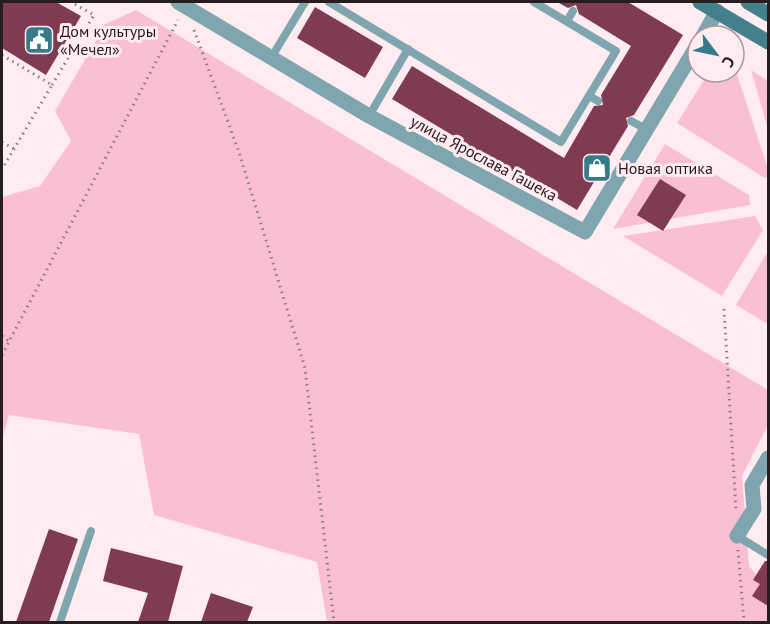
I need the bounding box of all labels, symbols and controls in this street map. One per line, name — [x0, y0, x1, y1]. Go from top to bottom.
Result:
place label: Дом культуры «Мечел» — [60, 21, 156, 59]
public building icon: Дом культуры «Мечел» — [23, 24, 55, 56]
north arrow — [686, 24, 746, 84]
text: С — [718, 53, 740, 71]
street label: улица Ярослава Гашека — [407, 111, 561, 205]
shop icon: Новая оптика — [581, 152, 613, 184]
place label: Новая оптика — [618, 158, 713, 178]

